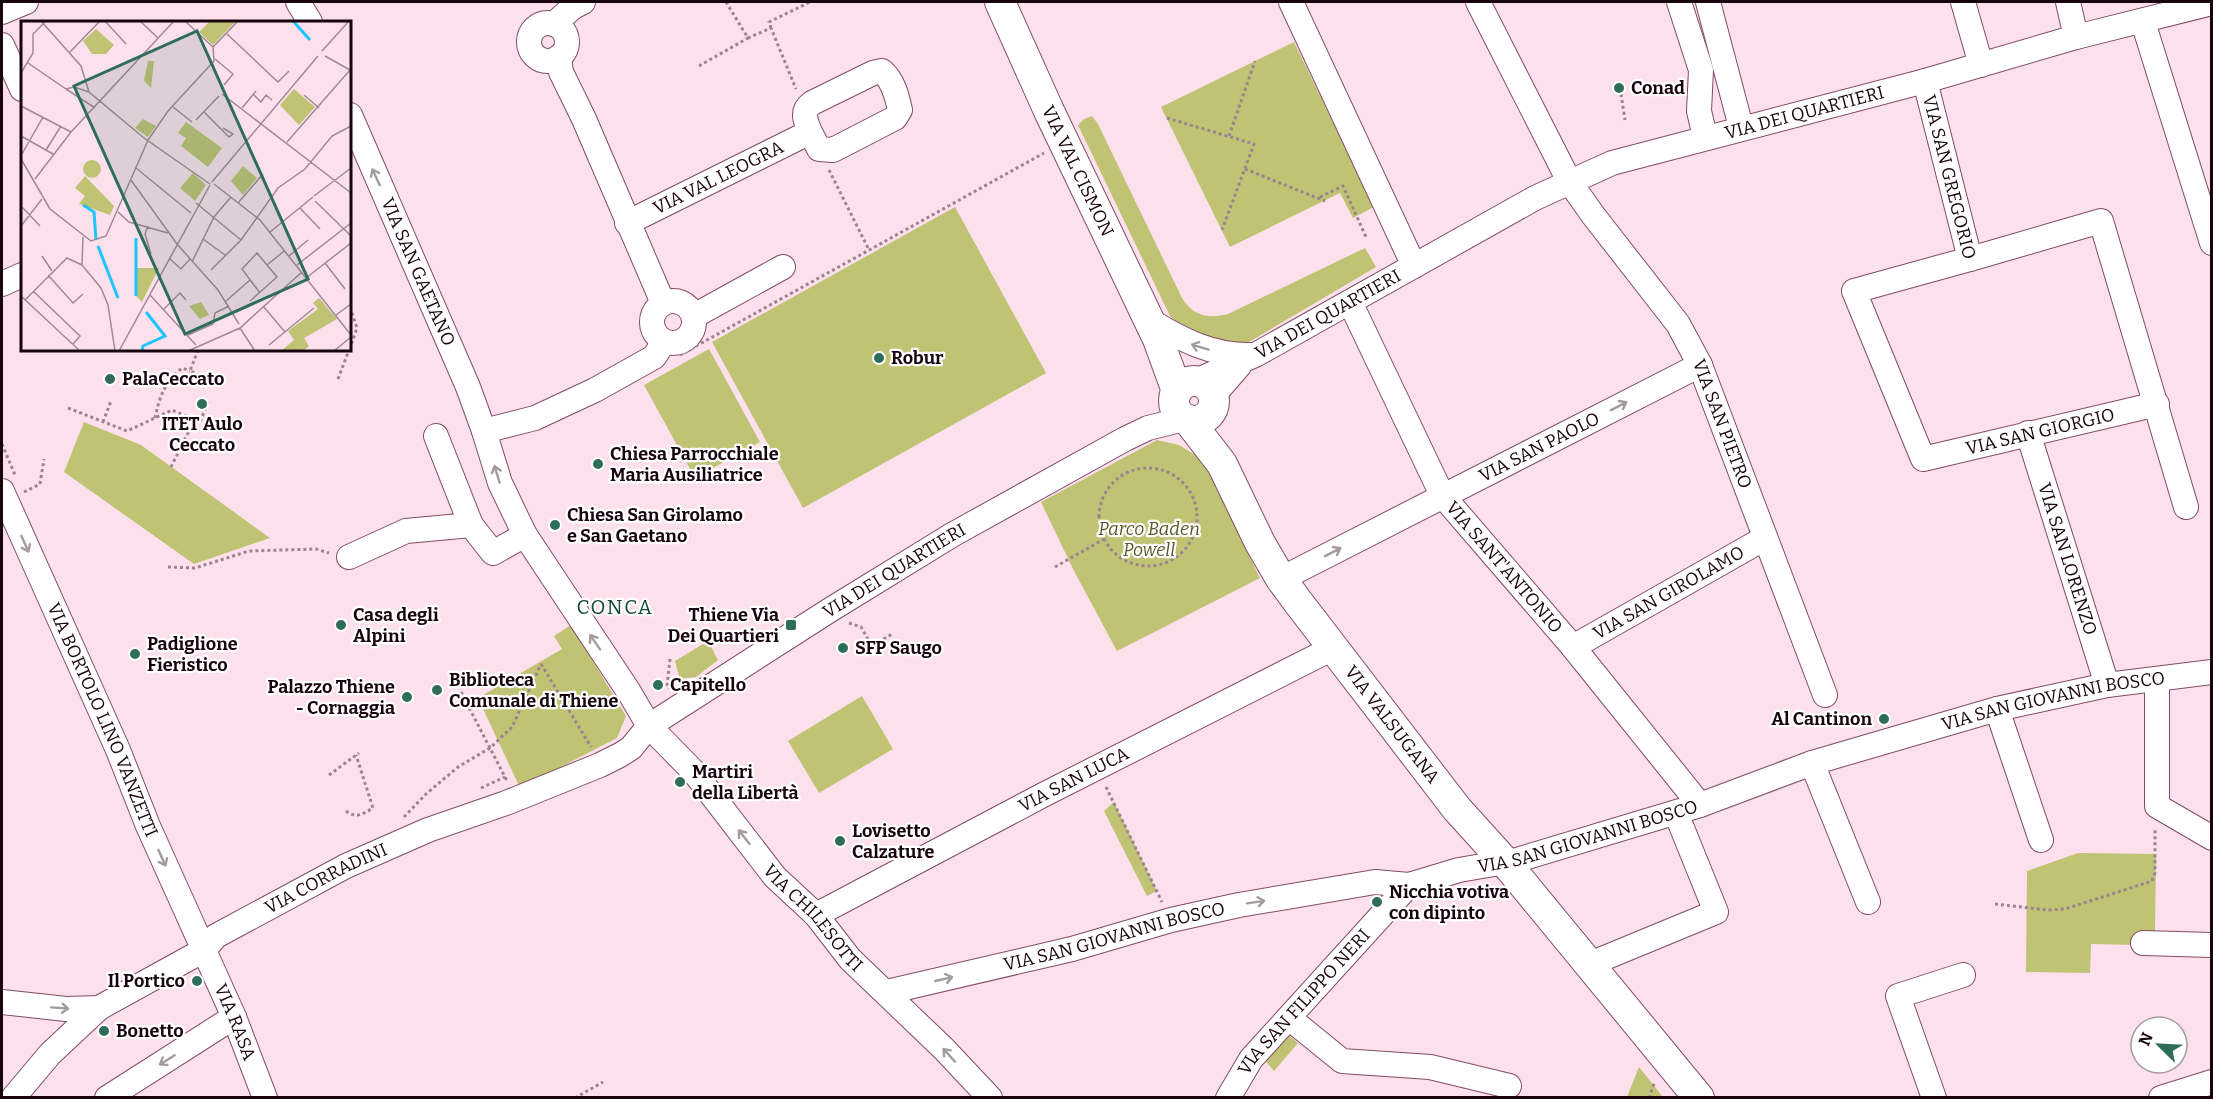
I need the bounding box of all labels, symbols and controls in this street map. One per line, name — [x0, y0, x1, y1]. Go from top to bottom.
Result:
inset map — [21, 21, 351, 351]
place label: Conad — [1631, 77, 1685, 99]
marker: Conad — [1612, 81, 1626, 95]
street label: VIA DEI QUARTIERI — [1722, 81, 1886, 144]
street label: VIA SAN GREGORIO — [1918, 92, 1981, 261]
street label: VIA VAL CISMON — [1037, 102, 1118, 240]
street label: VIA VAL LEOGRA — [650, 136, 787, 219]
one-way arrow — [369, 168, 381, 186]
street label: VIA SAN GAETANO — [376, 194, 460, 349]
street label: VIA DEI QUARTIERI — [1251, 265, 1405, 364]
one-way arrow — [1191, 341, 1210, 352]
place label: Robur — [891, 347, 944, 369]
marker: Robur — [872, 351, 886, 365]
street label: VIA SAN PIETRO — [1688, 356, 1757, 492]
place label: PalaCeccato — [122, 368, 224, 390]
marker: PalaCeccato — [103, 372, 117, 386]
marker: ITET Aulo Ceccato — [195, 397, 209, 411]
one-way arrow — [1610, 400, 1627, 412]
street label: VIA SAN GIORGIO — [1964, 403, 2117, 460]
street label: VIA SAN PAOLO — [1475, 407, 1603, 487]
place label: ITET Aulo Ceccato — [161, 413, 243, 456]
place label: Chiesa Parrocchiale Maria Ausiliatrice — [610, 443, 779, 486]
marker: Chiesa Parrocchiale Maria Ausiliatrice — [591, 457, 605, 471]
one-way arrow — [491, 465, 502, 484]
street label: VIA SAN LORENZO — [2033, 480, 2102, 638]
street label: VIA SANT'ANTONIO — [1441, 497, 1567, 638]
place label: Chiesa San Girolamo e San Gaetano — [567, 504, 743, 547]
marker: Chiesa San Girolamo e San Gaetano — [548, 518, 562, 532]
park label: Parco Baden Powell — [1098, 518, 1200, 561]
street label: VIA DEI QUARTIERI — [818, 519, 970, 623]
one-way arrow — [20, 535, 32, 553]
street label: VIA SAN GIROLAMO — [1589, 541, 1748, 644]
one-way arrow — [1324, 545, 1342, 557]
district label: CONCA — [577, 595, 654, 619]
street label: VIA BORTOLO LINO VANZETTI — [43, 599, 162, 840]
place label: Casa degli Alpini — [353, 604, 439, 647]
place label: Thiene Via Dei Quartieri — [667, 604, 779, 647]
marker: Casa degli Alpini — [334, 618, 348, 632]
marker: Thiene Via Dei Quartieri — [784, 618, 798, 632]
place label: Padiglione Fieristico — [147, 633, 238, 676]
one-way arrow — [589, 634, 601, 650]
place label: SFP Saugo — [855, 637, 942, 659]
marker: SFP Saugo — [836, 641, 850, 655]
marker: Padiglione Fieristico — [128, 647, 142, 661]
street label: VIA VALSUGANA — [1340, 661, 1444, 788]
street label: VIA SAN GIOVANNI BOSCO — [1939, 667, 2166, 736]
place label: Biblioteca Comunale di Thiene — [449, 669, 619, 712]
place label: Capitello — [670, 674, 746, 696]
place label: Palazzo Thiene - Cornaggia — [268, 676, 395, 719]
marker: Capitello — [651, 678, 665, 692]
marker: Biblioteca Comunale di Thiene — [430, 683, 444, 697]
marker: Palazzo Thiene - Cornaggia — [400, 690, 414, 704]
place label: Al Cantinon — [1771, 708, 1872, 730]
marker: Al Cantinon — [1877, 712, 1891, 726]
street label: VIA SAN LUCA — [1015, 742, 1133, 817]
place label: Martiri della Libertà — [692, 761, 799, 804]
marker: Martiri della Libertà — [673, 775, 687, 789]
street label: VIA SAN GIOVANNI BOSCO — [1476, 795, 1700, 878]
place label: Lovisetto Calzature — [852, 820, 935, 863]
one-way arrow — [738, 830, 751, 846]
marker: Lovisetto Calzature — [833, 834, 847, 848]
street label: VIA CORRADINI — [261, 838, 390, 919]
one-way arrow — [157, 848, 169, 866]
street label: VIA CHILESOTTI — [758, 860, 867, 976]
place label: Nicchia votiva con dipinto — [1389, 881, 1509, 924]
marker: Nicchia votiva con dipinto — [1370, 895, 1384, 909]
one-way arrow — [1245, 896, 1265, 907]
street label: VIA SAN GIOVANNI BOSCO — [1001, 897, 1227, 976]
street label: VIA SAN FILIPPO NERI — [1233, 924, 1375, 1079]
place label: Il Portico — [108, 970, 185, 992]
one-way arrow — [934, 973, 953, 985]
marker: Il Portico — [190, 974, 204, 988]
street label: VIA RASA — [209, 980, 261, 1064]
one-way arrow — [49, 1002, 69, 1013]
north arrow — [2129, 1015, 2189, 1075]
place label: Bonetto — [116, 1020, 184, 1042]
marker: Bonetto — [97, 1024, 111, 1038]
text: N — [2135, 1030, 2157, 1049]
one-way arrow — [943, 1048, 957, 1063]
one-way arrow — [158, 1053, 175, 1066]

